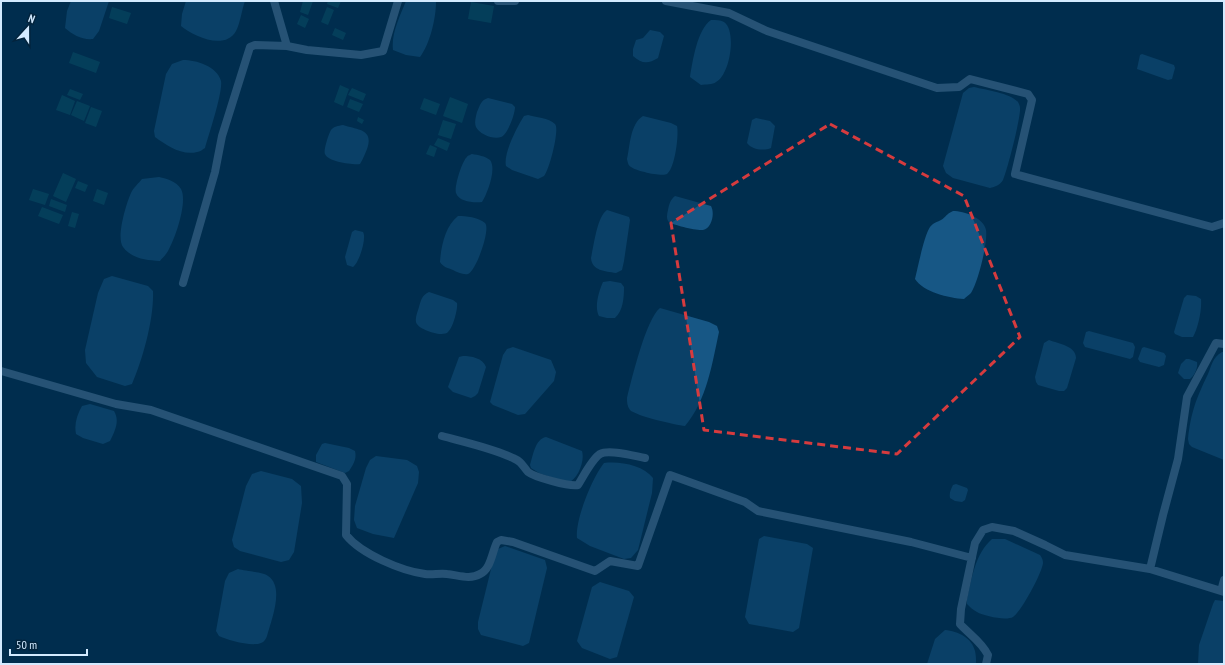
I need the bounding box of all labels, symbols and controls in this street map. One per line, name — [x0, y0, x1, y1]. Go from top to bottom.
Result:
north arrow — [8, 8, 48, 48]
text: N — [26, 11, 37, 26]
scale bar — [10, 631, 87, 657]
text: 50 m — [16, 637, 37, 652]

